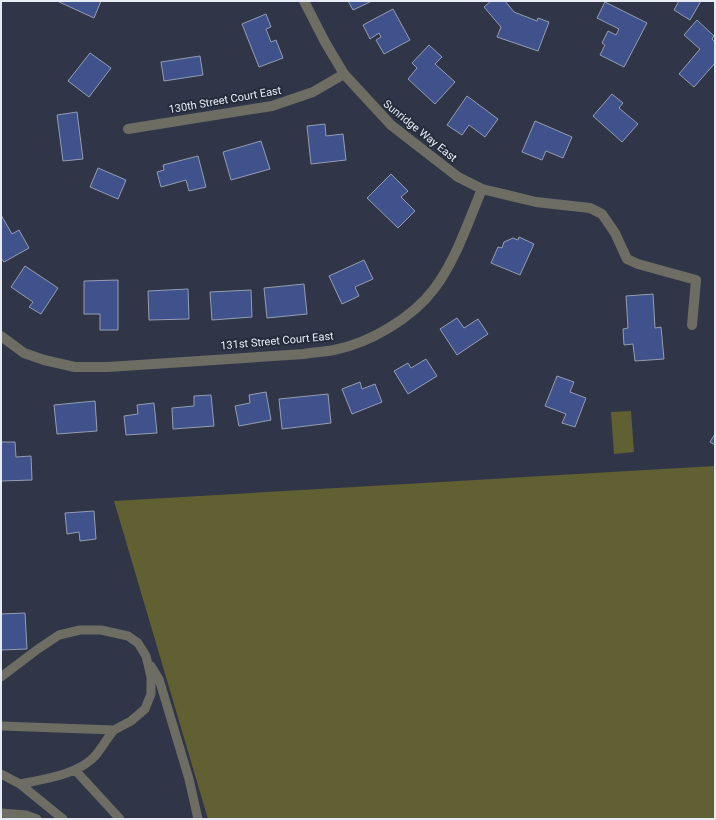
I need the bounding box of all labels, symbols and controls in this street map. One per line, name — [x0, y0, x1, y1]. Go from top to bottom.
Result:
street label: 130th Street Court East — [168, 84, 283, 116]
street label: Sunridge Way East — [381, 97, 460, 165]
street label: 131st Street Court East — [220, 330, 335, 352]

